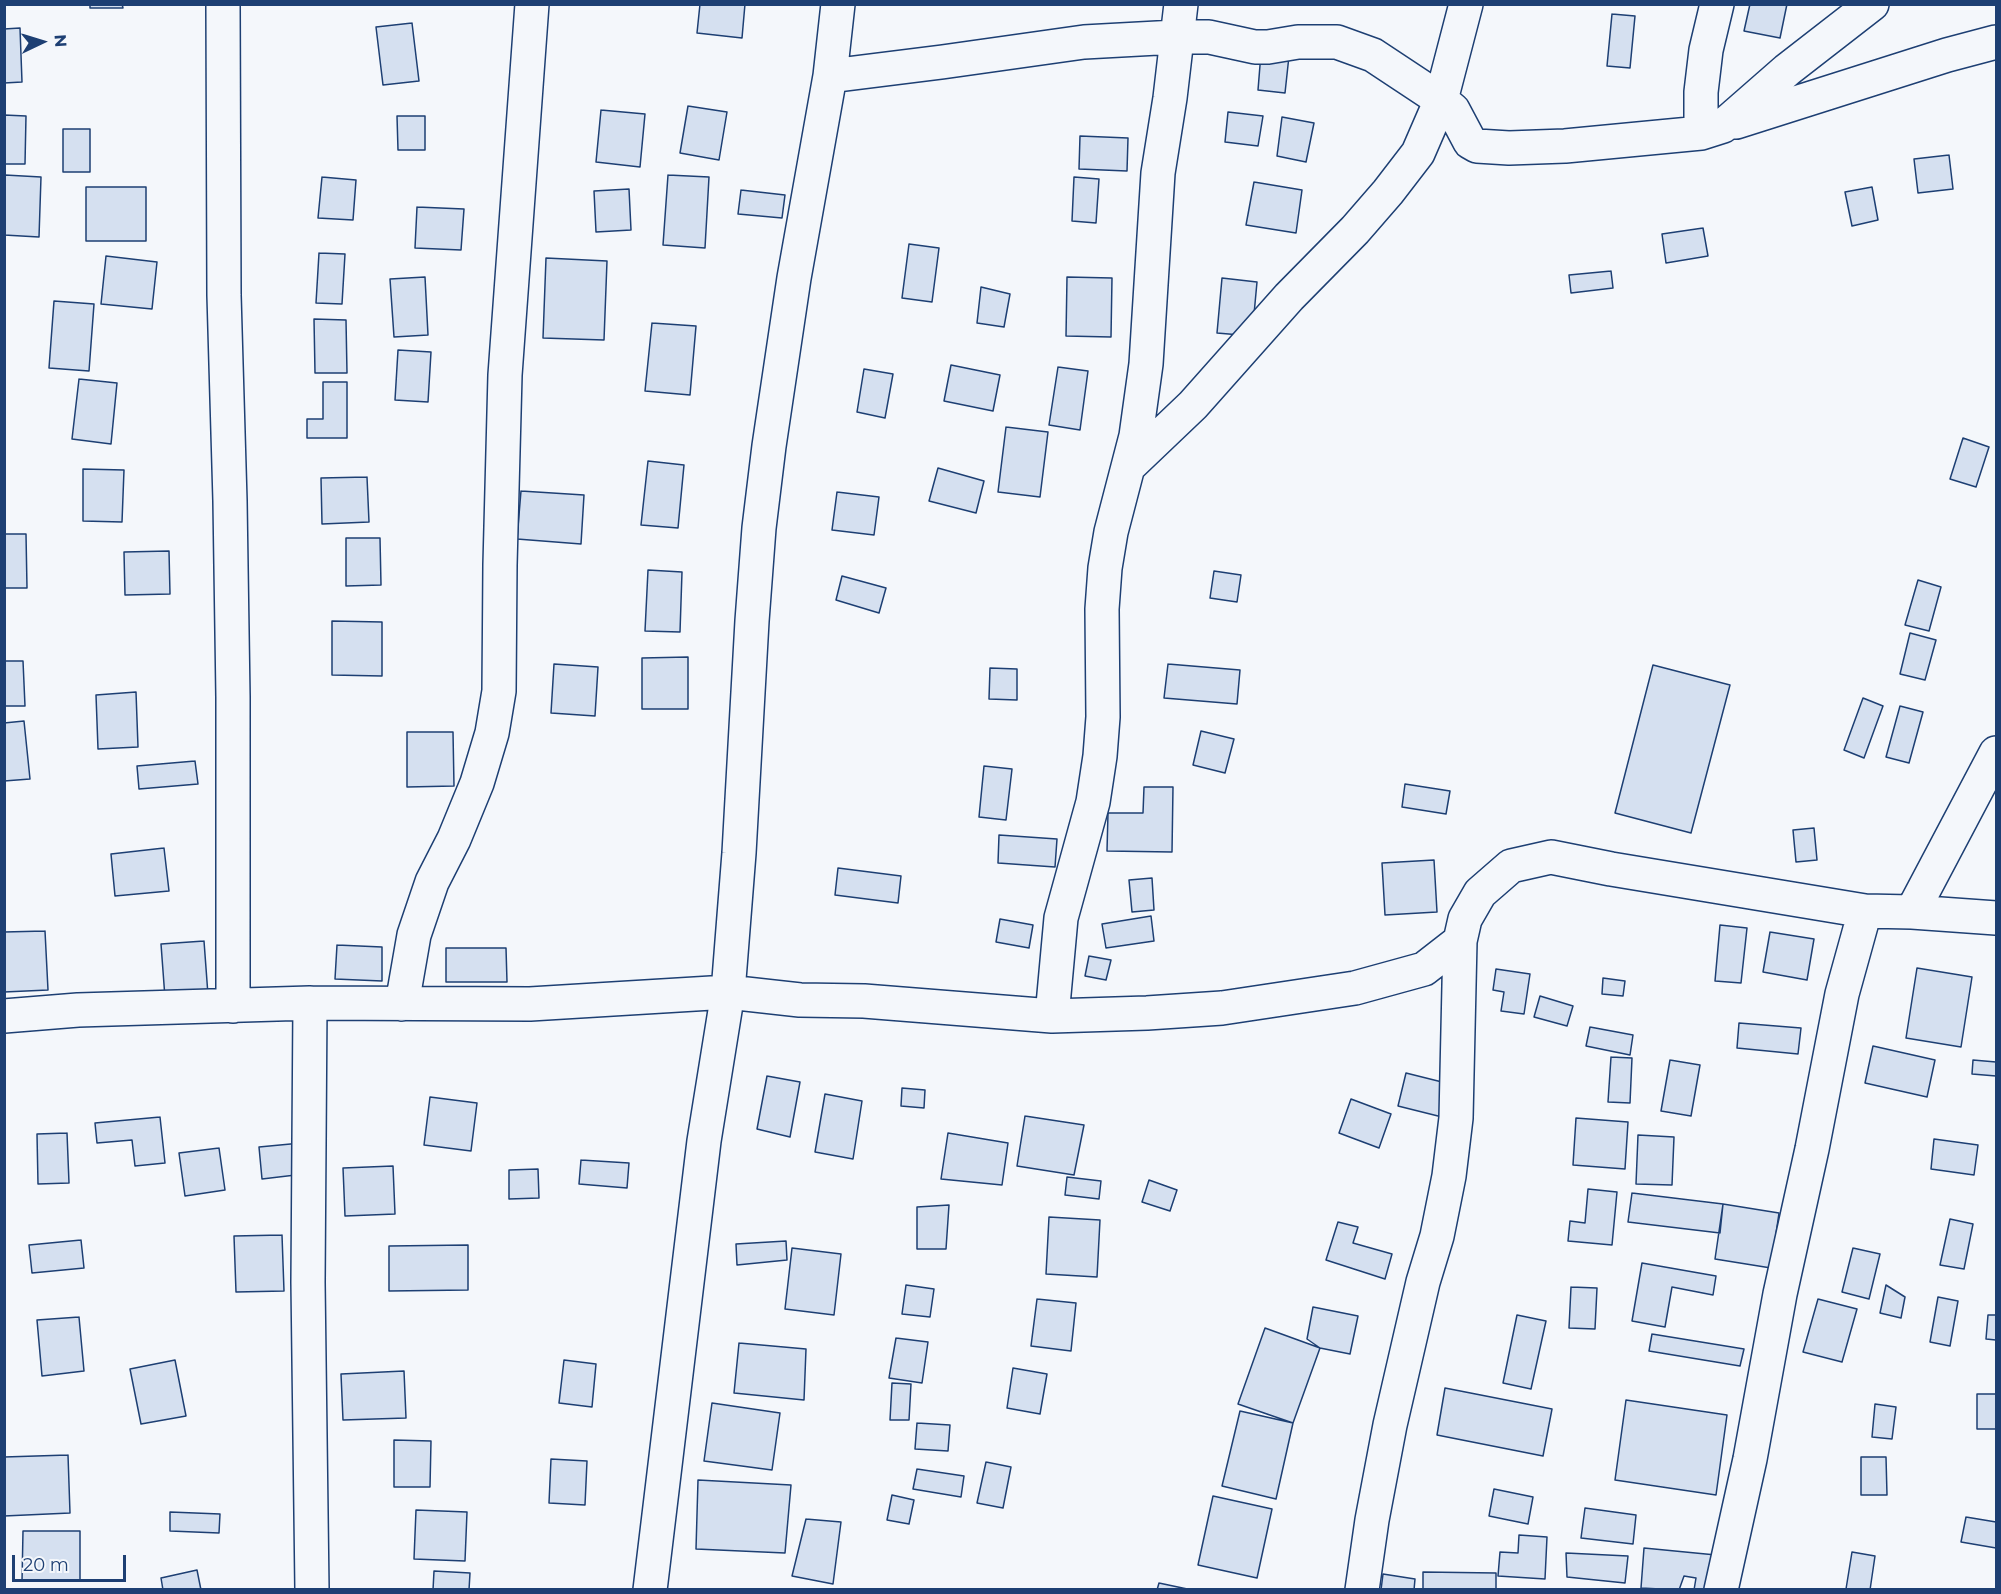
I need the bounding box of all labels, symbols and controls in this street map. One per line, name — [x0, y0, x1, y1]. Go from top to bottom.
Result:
north arrow — [12, 12, 72, 72]
text: N — [51, 34, 70, 48]
scale bar — [15, 1543, 129, 1581]
text: 20 m — [23, 1554, 69, 1576]

